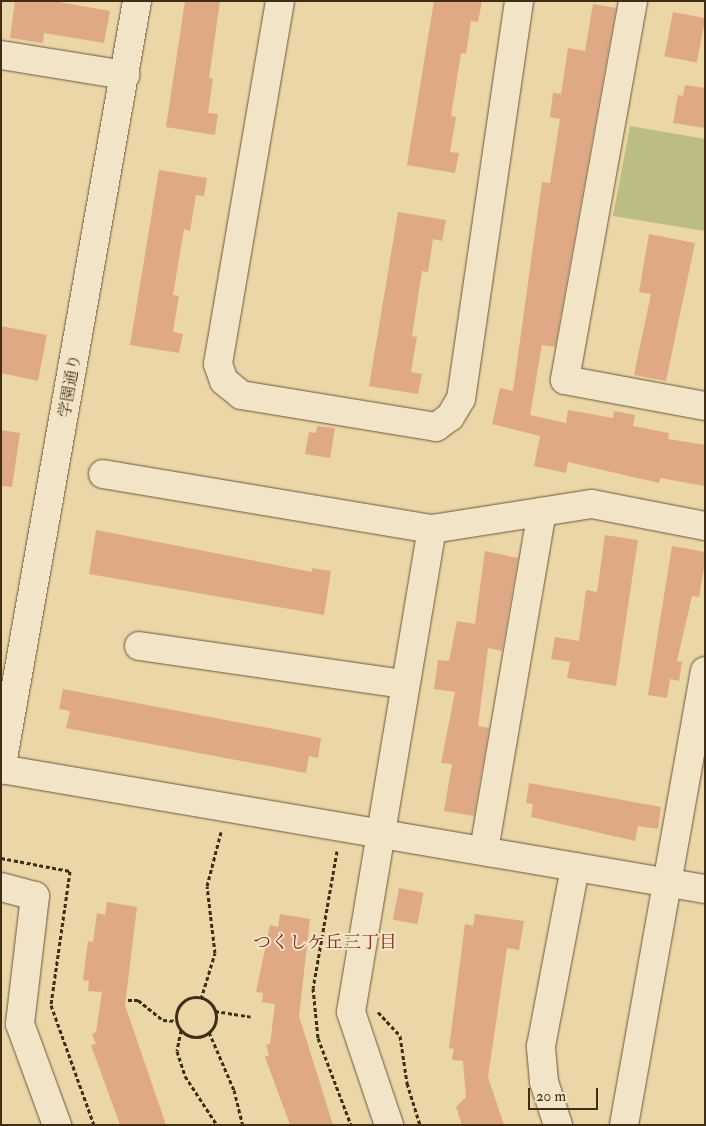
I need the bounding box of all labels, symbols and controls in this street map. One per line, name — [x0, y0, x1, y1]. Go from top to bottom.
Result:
street label: 学園通り — [55, 353, 85, 419]
district label: つくしケ丘三丁目 — [253, 932, 397, 954]
scale bar — [531, 1078, 601, 1110]
text: 20 m — [536, 1087, 566, 1106]

